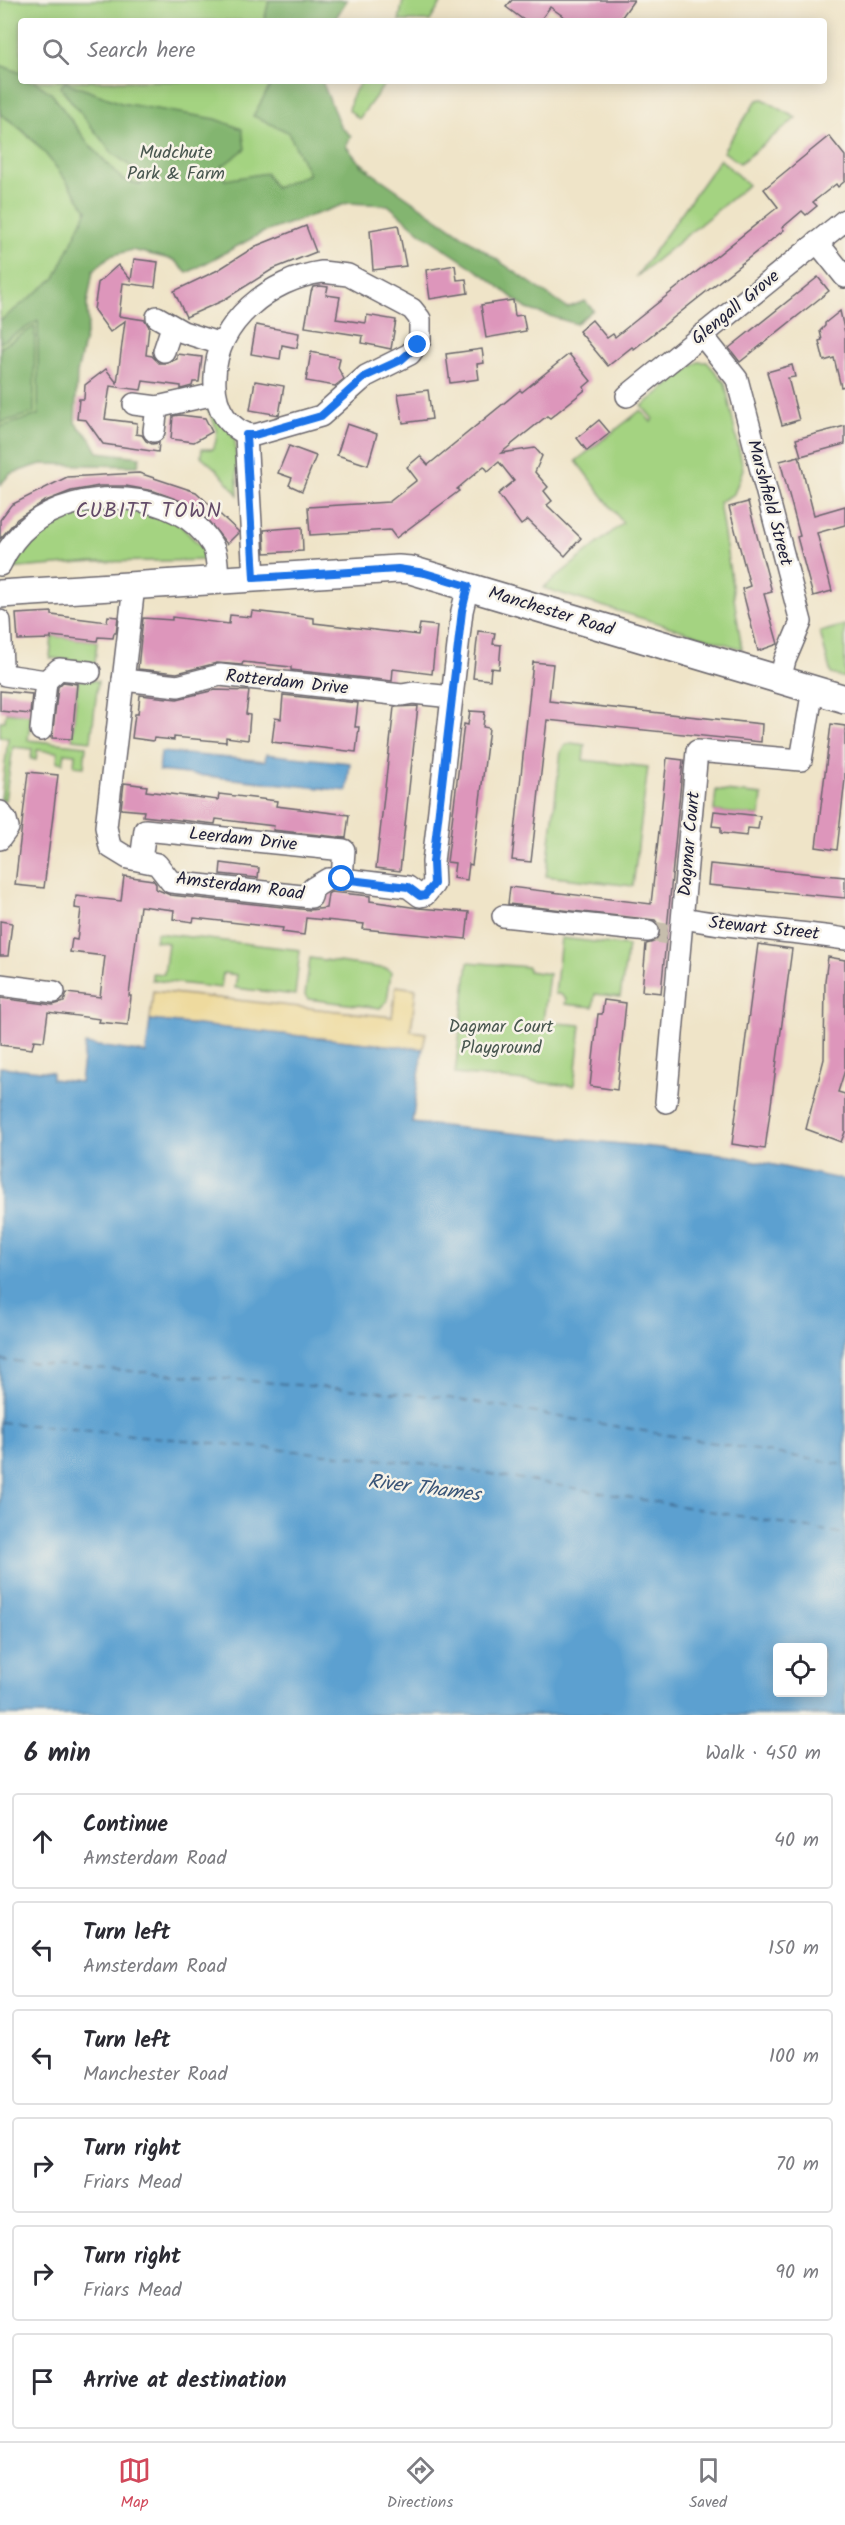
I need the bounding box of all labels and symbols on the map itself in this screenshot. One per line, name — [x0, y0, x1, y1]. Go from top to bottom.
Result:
park label: Mudchute Park & Farm — [127, 139, 225, 189]
street label: Glengall Grove — [685, 263, 787, 353]
route end — [404, 331, 430, 357]
street label: Marshfield Street — [738, 437, 800, 570]
district label: CUBITT TOWN — [75, 495, 223, 528]
street label: Manchester Road — [485, 579, 618, 645]
street label: Rotterdam Drive — [224, 662, 350, 704]
street label: Dagmar Court — [671, 789, 709, 898]
street label: Leerdam Drive — [188, 820, 298, 860]
street label: Amsterdam Road — [174, 865, 307, 909]
route start — [328, 865, 354, 891]
street label: Stewart Street — [707, 909, 822, 949]
park label: Dagmar Court Playground — [448, 1013, 555, 1063]
water label: River Thames — [366, 1466, 484, 1512]

